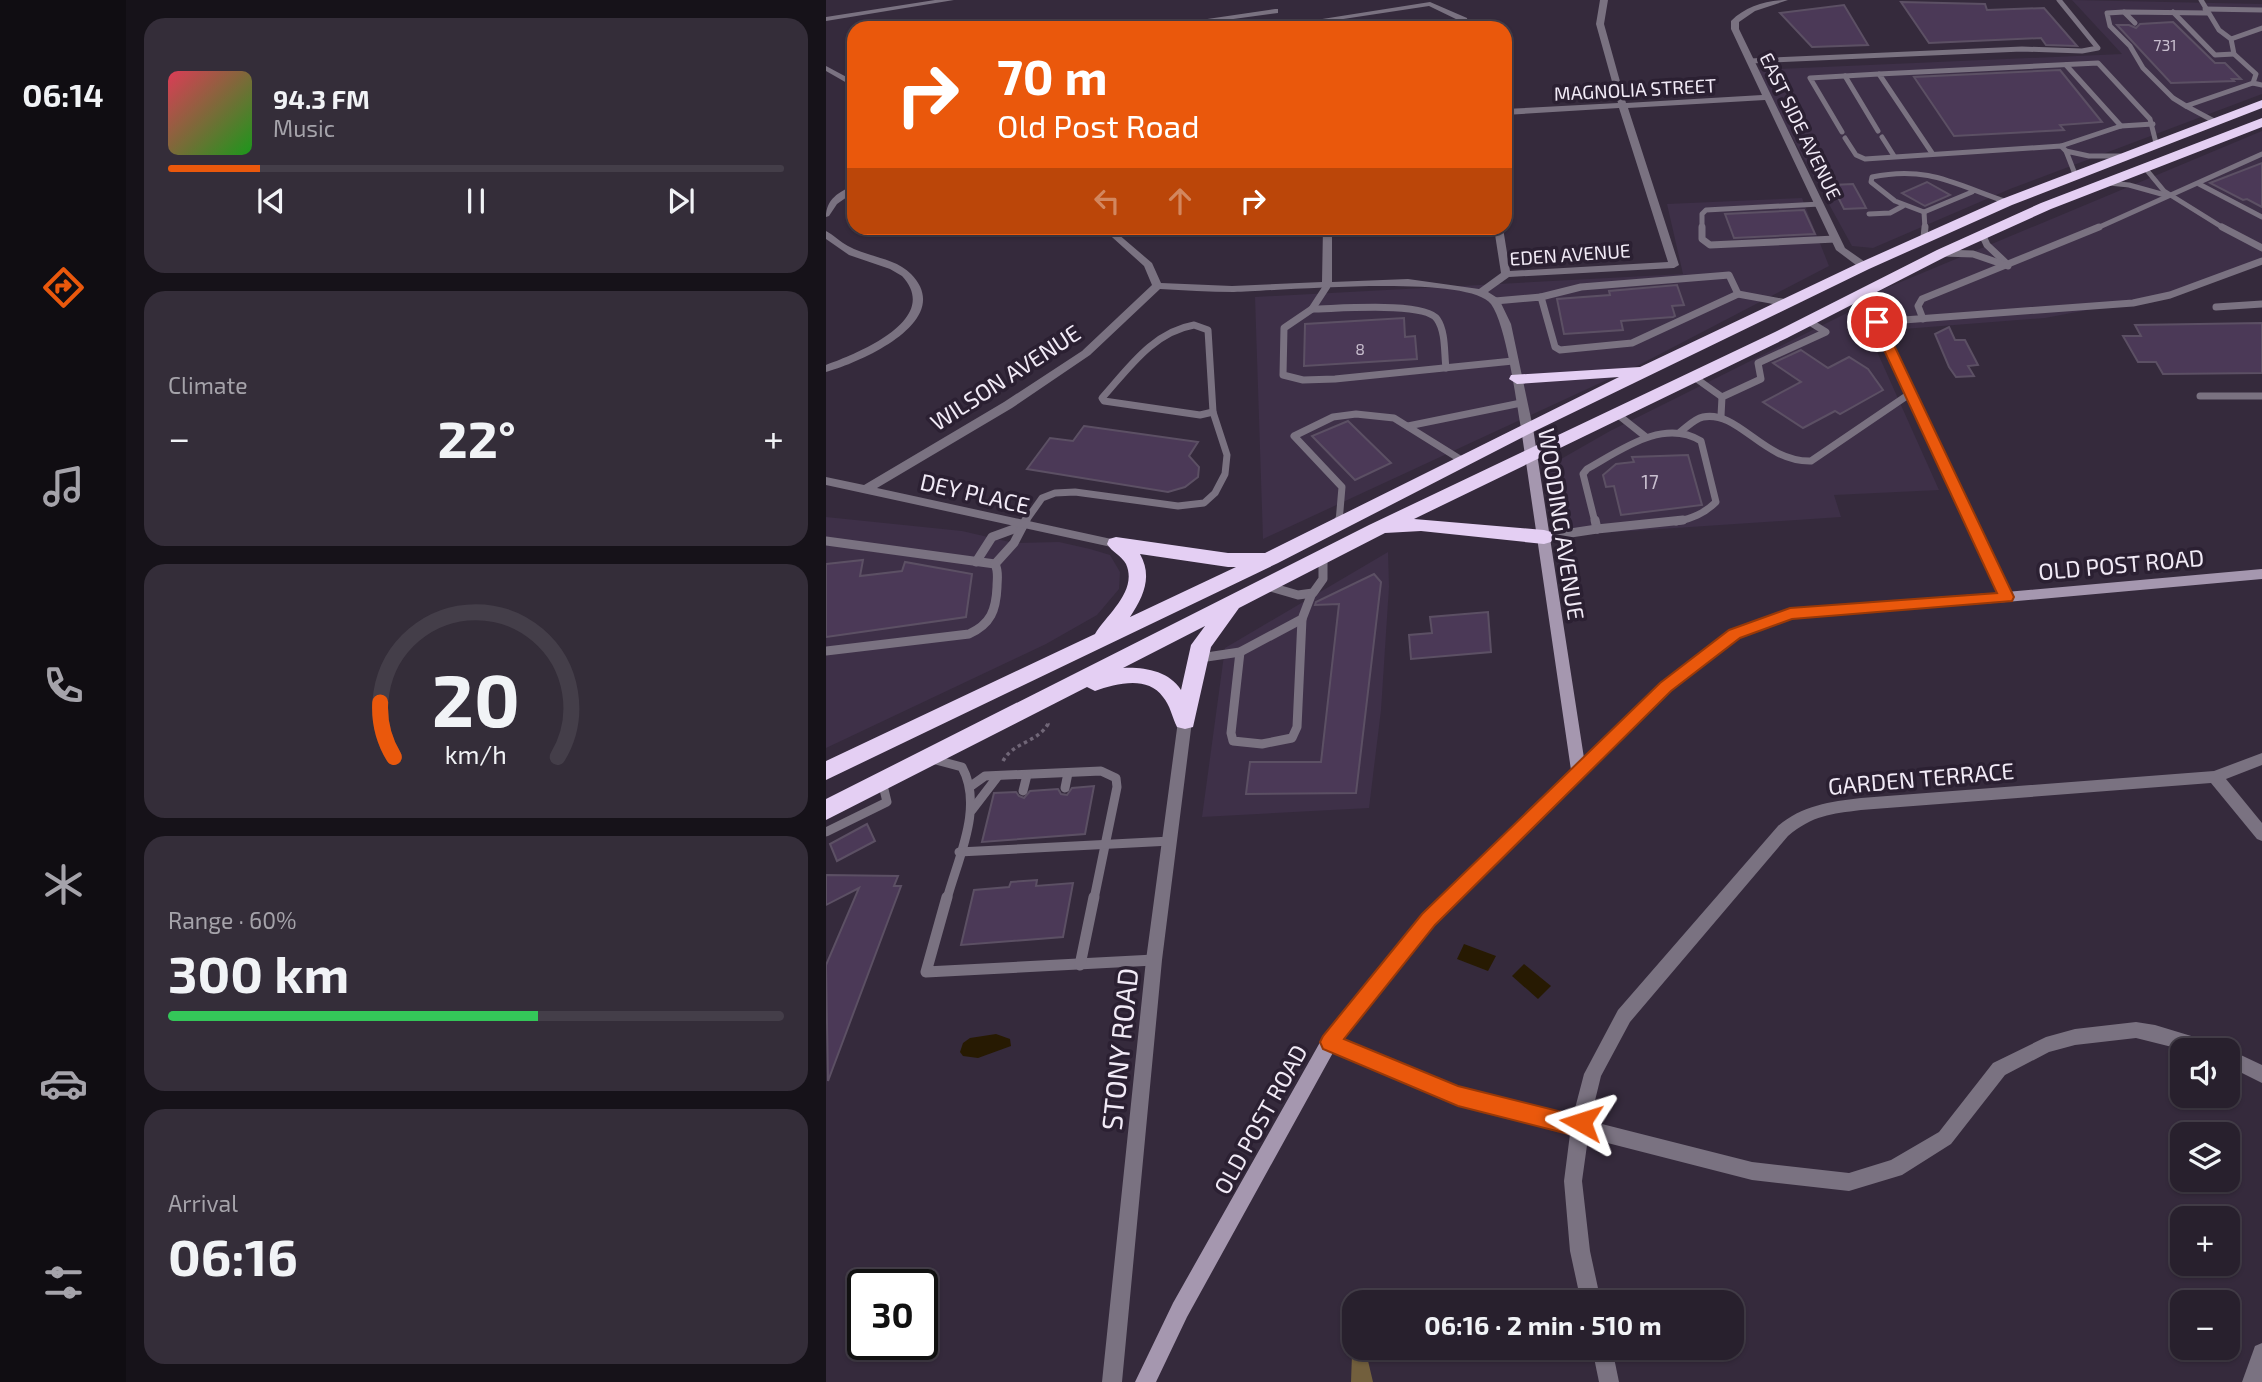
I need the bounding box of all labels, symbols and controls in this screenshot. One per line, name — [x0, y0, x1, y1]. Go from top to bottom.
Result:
house number: 731 — [2153, 35, 2177, 54]
text: 70 m — [997, 46, 1108, 105]
icon: right — [882, 49, 973, 140]
street label: EAST SIDE AVENUE — [1755, 49, 1847, 203]
street label: MAGNOLIA STREET — [1553, 73, 1717, 105]
text: 06:14 — [22, 75, 104, 113]
text: 94.3 FM — [273, 83, 370, 114]
text: Old Post Road — [997, 106, 1200, 144]
text: Music — [273, 114, 335, 142]
icon: previous — [252, 182, 290, 220]
icon: pause — [457, 182, 495, 220]
icon: next — [662, 182, 700, 220]
icon: left — [1088, 182, 1126, 220]
icon: ahead — [1161, 182, 1199, 220]
icon: right — [1234, 182, 1272, 220]
street label: EDEN AVENUE — [1509, 238, 1631, 270]
icon: directions — [39, 263, 88, 312]
pin — [1847, 292, 1907, 352]
icon: arrive — [1858, 303, 1896, 341]
street label: WILSON AVENUE — [925, 318, 1085, 436]
house number: 8 — [1355, 339, 1365, 358]
text: Climate — [168, 371, 248, 399]
text: 22° — [437, 406, 516, 468]
text: − — [168, 414, 190, 460]
text: + — [763, 414, 784, 460]
street label: WOODING AVENUE — [1533, 426, 1591, 622]
icon: music — [39, 462, 88, 511]
street label: DEY PLACE — [918, 467, 1032, 519]
house number: 17 — [1641, 470, 1659, 493]
street label: OLD POST ROAD — [2037, 543, 2205, 585]
text: 20 — [432, 654, 520, 742]
icon: phone — [39, 661, 88, 710]
text: km/h — [445, 739, 507, 769]
street label: GARDEN TERRACE — [1827, 756, 2015, 800]
icon: climate — [39, 860, 88, 909]
text: Range · 60% — [168, 906, 297, 934]
text: 300 km — [168, 941, 349, 1003]
street label: STONY ROAD — [1094, 966, 1144, 1132]
map controls — [2170, 1038, 2240, 1360]
button: sound — [2170, 1038, 2240, 1108]
street label: OLD POST ROAD — [1207, 1039, 1313, 1199]
icon: car — [39, 1059, 88, 1108]
position arrow — [1544, 1085, 1618, 1159]
button: layers — [2170, 1122, 2240, 1192]
text: Arrival — [168, 1189, 238, 1217]
button: + — [2170, 1206, 2240, 1276]
text: 06:16 — [168, 1224, 298, 1286]
icon: filters — [39, 1258, 88, 1307]
speed limit sign: 30 — [847, 1269, 938, 1360]
button: − — [2170, 1290, 2240, 1360]
text: 06:16 · 2 min · 510 m — [1424, 1309, 1662, 1340]

